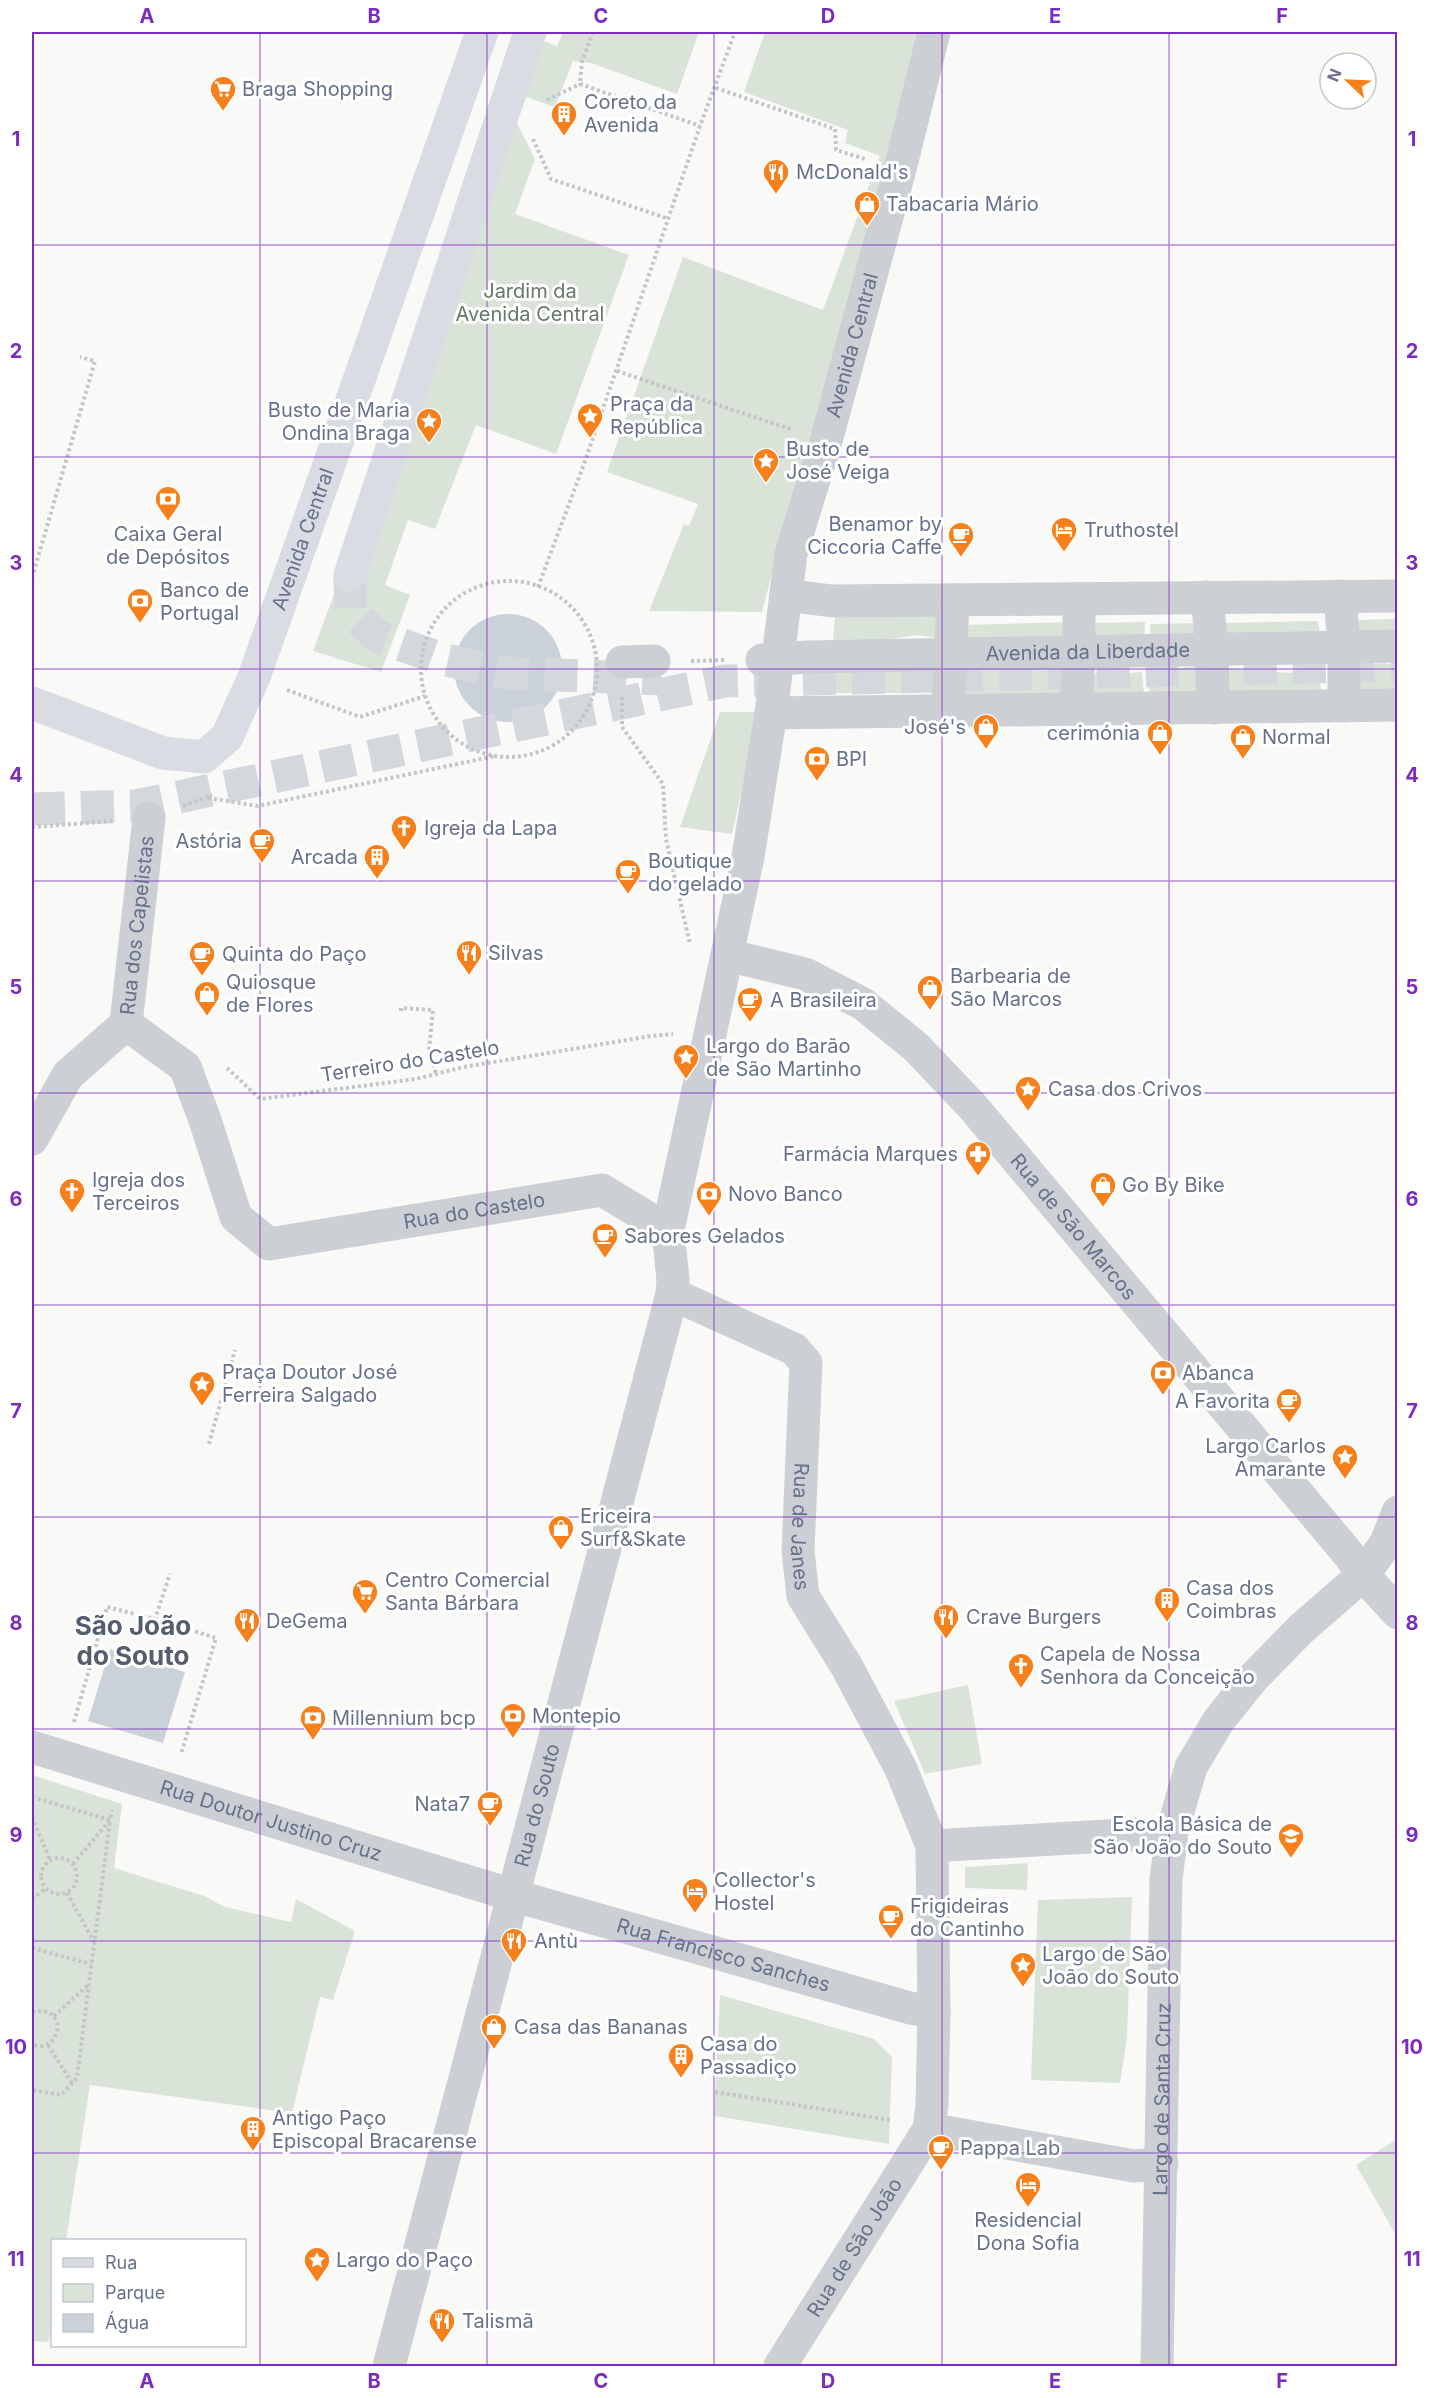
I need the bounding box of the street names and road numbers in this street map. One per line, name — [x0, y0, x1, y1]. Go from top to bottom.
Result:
street label: Avenida Central — [821, 270, 883, 420]
street label: Avenida Central — [267, 465, 339, 613]
street label: Avenida da Liberdade — [985, 638, 1190, 666]
street label: Rua dos Capelistas — [115, 834, 159, 1016]
street label: Terreiro do Castelo — [319, 1035, 501, 1087]
street label: Rua de São Marcos — [1005, 1149, 1142, 1305]
street label: Rua do Castelo — [402, 1187, 547, 1234]
street label: Rua de Janes — [786, 1462, 814, 1592]
street label: Rua do Souto — [509, 1741, 565, 1869]
street label: Rua Doutor Justino Cruz — [157, 1775, 385, 1866]
street label: Rua Francisco Sanches — [614, 1913, 833, 1997]
street label: Largo de Santa Cruz — [1148, 2002, 1176, 2196]
street label: Rua de São João — [802, 2174, 907, 2321]

